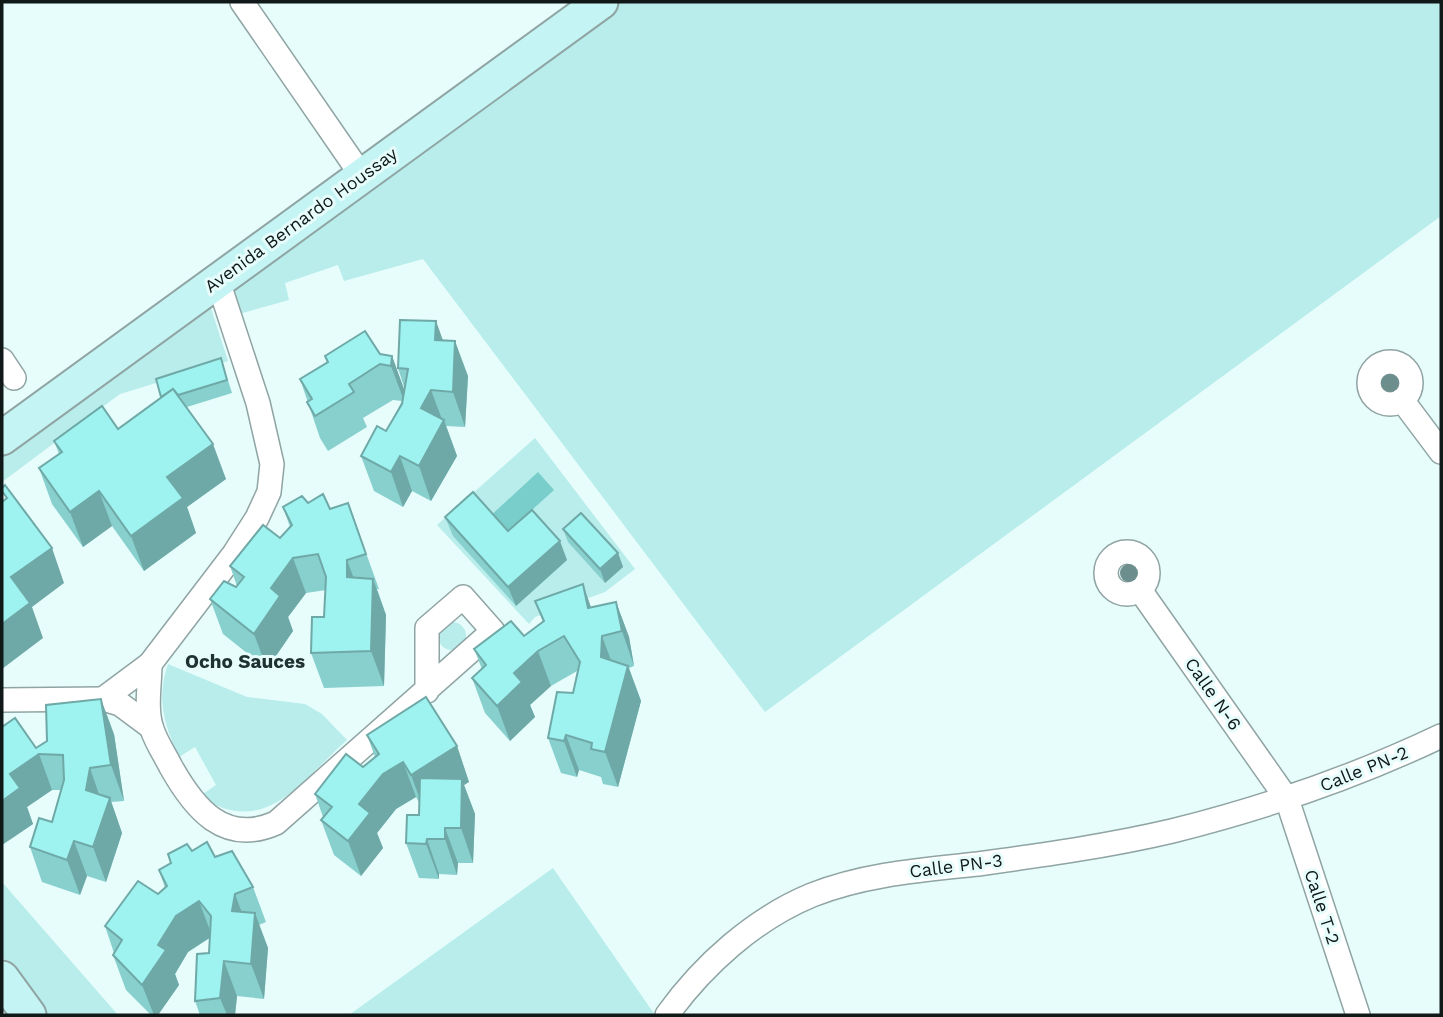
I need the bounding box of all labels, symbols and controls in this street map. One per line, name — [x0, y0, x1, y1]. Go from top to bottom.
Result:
street label: Avenida Bernardo Houssay — [200, 142, 402, 297]
district label: Ocho Sauces — [185, 650, 305, 673]
street label: Calle N-6 — [1181, 654, 1246, 734]
street label: Calle PN-2 — [1317, 741, 1411, 796]
street label: Calle PN-3 — [908, 849, 1004, 882]
street label: Calle T-2 — [1300, 867, 1344, 947]

